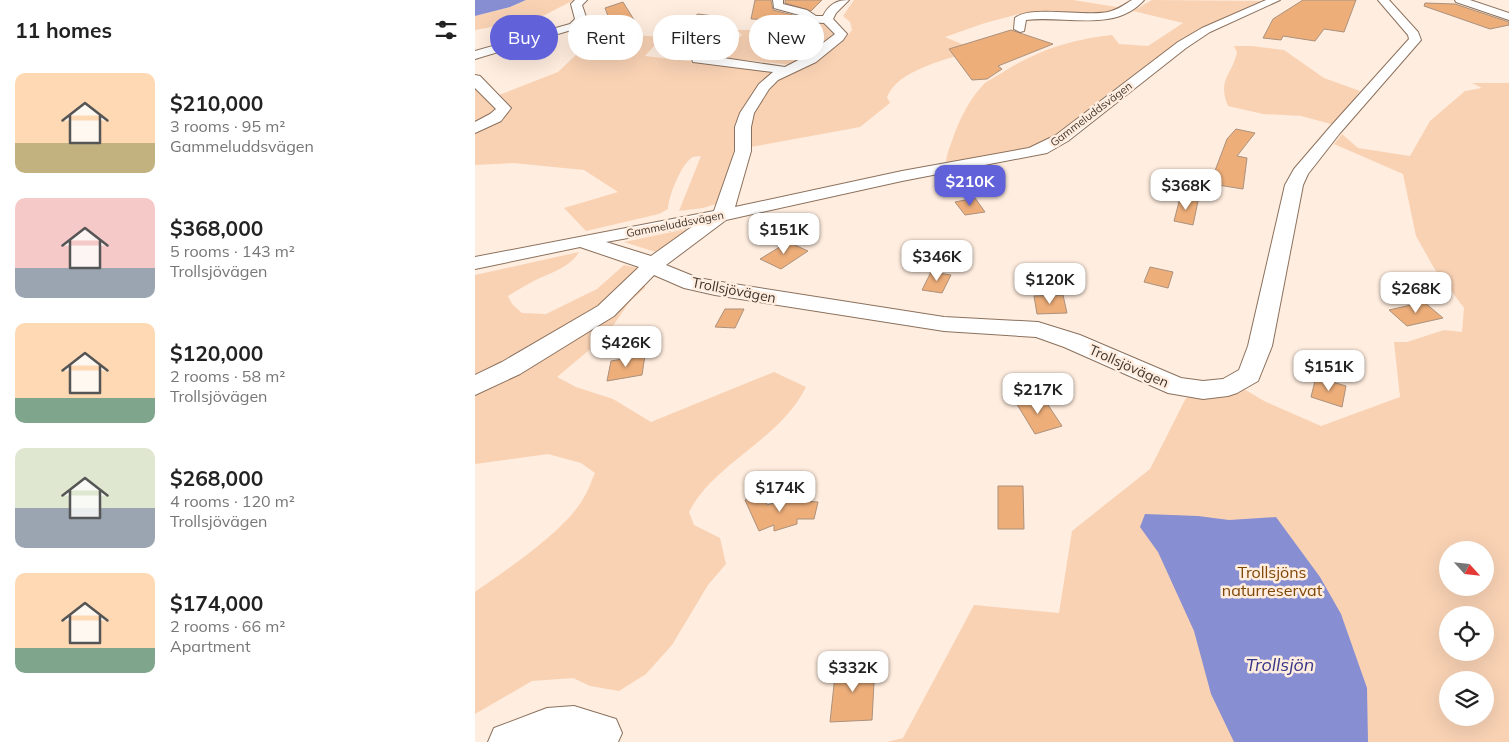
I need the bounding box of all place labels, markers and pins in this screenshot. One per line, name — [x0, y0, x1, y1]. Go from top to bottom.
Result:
pin: $210K — [935, 164, 1005, 207]
pin: $368K — [1151, 168, 1221, 211]
pin: $151K — [749, 212, 819, 255]
pin: $346K — [902, 240, 972, 282]
pin: $120K — [1015, 262, 1085, 305]
pin: $268K — [1381, 272, 1451, 314]
pin: $426K — [591, 326, 661, 368]
pin: $151K — [1294, 350, 1364, 392]
pin: $217K — [1003, 372, 1073, 415]
pin: $174K — [745, 470, 815, 513]
pin: $332K — [818, 650, 888, 693]

